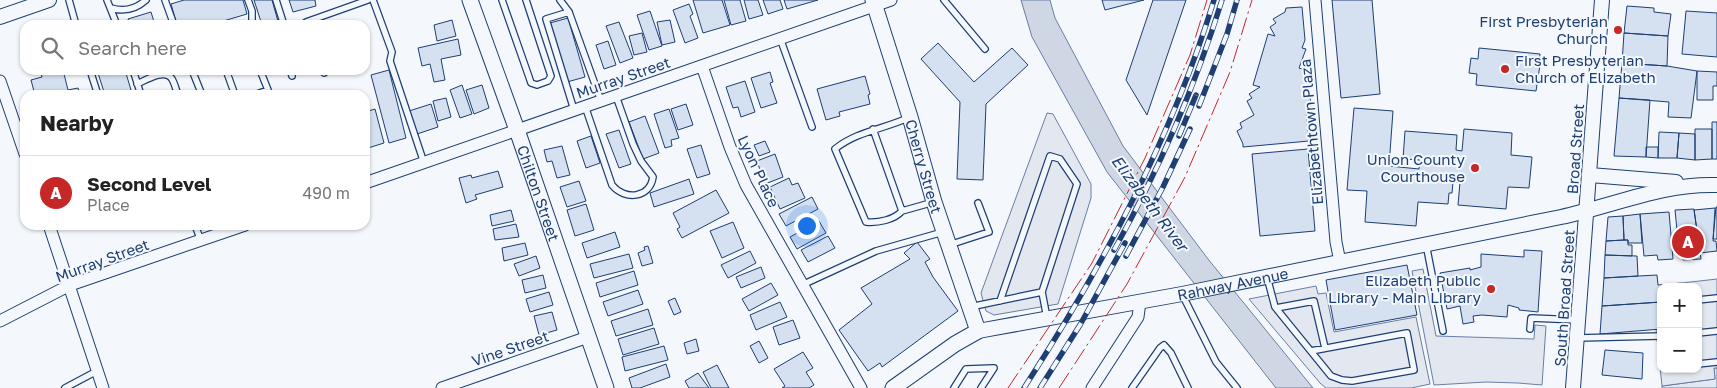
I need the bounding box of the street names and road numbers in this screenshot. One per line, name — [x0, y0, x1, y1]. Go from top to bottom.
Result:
street label: Murray Street — [574, 52, 672, 102]
street label: Elizabethtown Plaza — [1296, 58, 1326, 206]
street label: Broad Street — [1563, 103, 1587, 195]
street label: Cherry Street — [902, 117, 946, 216]
street label: Lyon Place — [734, 132, 784, 210]
street label: Chilton Street — [514, 143, 564, 244]
street label: South Broad Street — [1550, 229, 1578, 367]
street label: Murray Street — [53, 235, 151, 285]
street label: Rahway Avenue — [1176, 264, 1290, 304]
street label: Vine Street — [469, 326, 551, 370]

